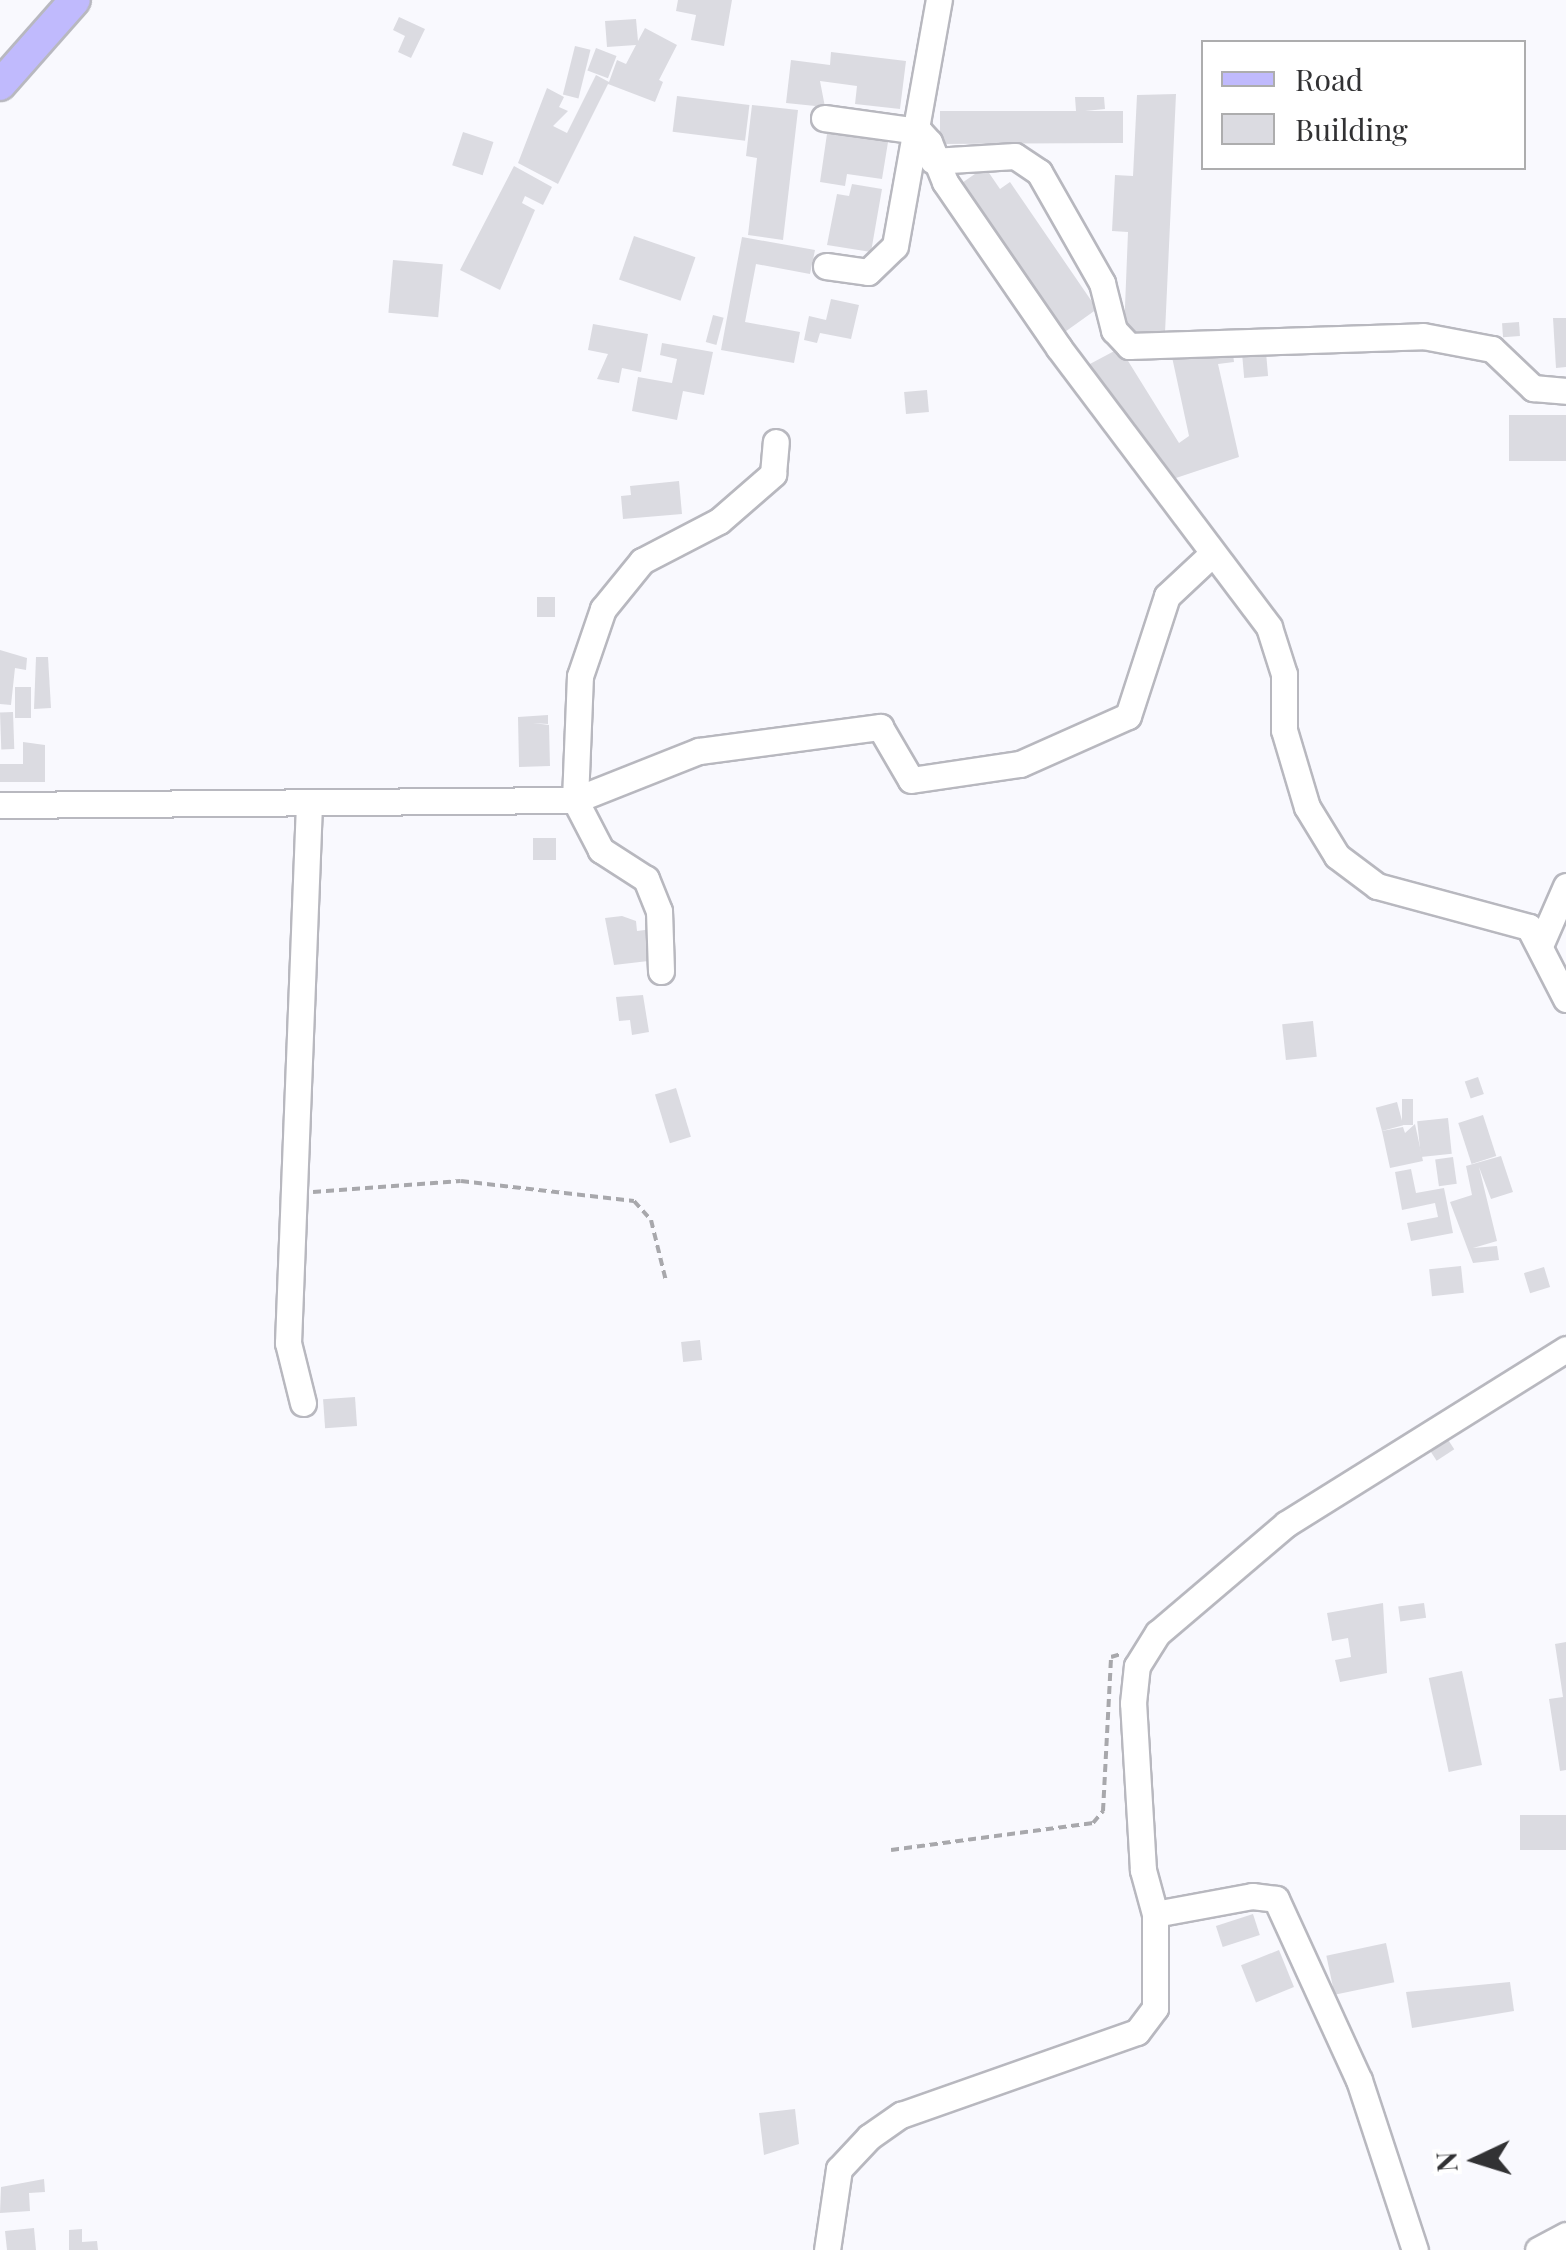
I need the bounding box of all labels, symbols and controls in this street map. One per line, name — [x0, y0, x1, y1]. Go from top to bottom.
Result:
legend — [1201, 40, 1526, 170]
text: Road — [1295, 59, 1363, 99]
text: Building — [1295, 109, 1408, 149]
north arrow — [1426, 2110, 1526, 2210]
text: N — [1426, 2151, 1465, 2174]

